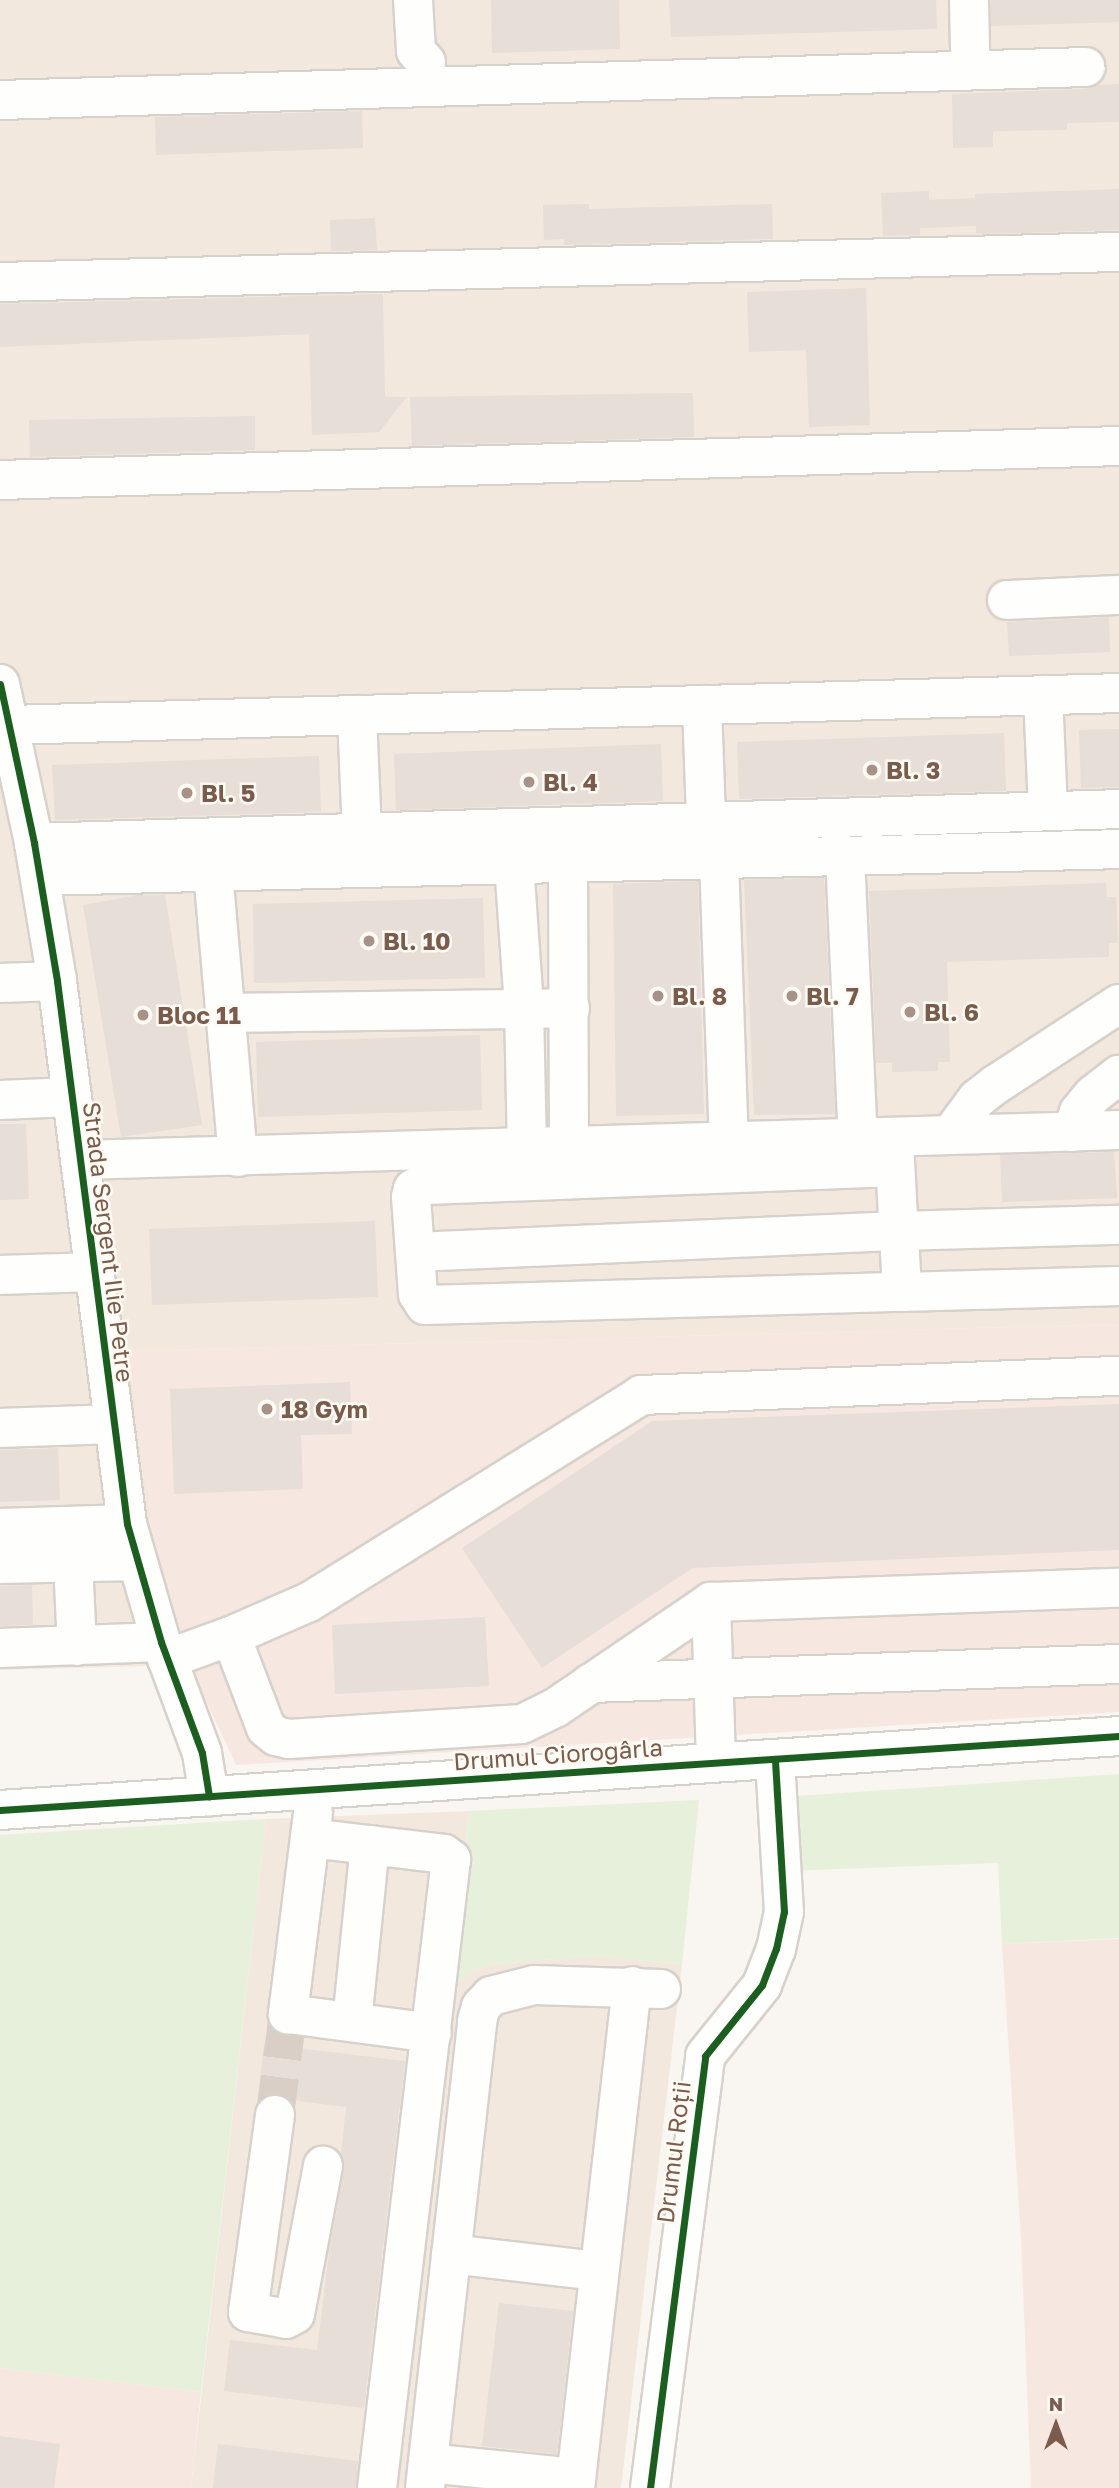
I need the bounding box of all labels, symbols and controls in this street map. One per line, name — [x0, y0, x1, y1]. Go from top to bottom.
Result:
place label: Bl. 3 — [886, 756, 940, 784]
marker: Bl. 3 — [864, 762, 880, 778]
place label: Bl. 4 — [543, 768, 598, 796]
marker: Bl. 4 — [521, 774, 537, 790]
place label: Bl. 5 — [201, 779, 255, 807]
marker: Bl. 5 — [179, 785, 195, 801]
place label: Bl. 10 — [383, 927, 451, 955]
marker: Bl. 10 — [361, 933, 377, 949]
place label: Bl. 8 — [672, 982, 727, 1010]
place label: Bl. 7 — [806, 982, 859, 1010]
marker: Bl. 8 — [650, 988, 666, 1004]
marker: Bl. 7 — [784, 988, 800, 1004]
place label: Bl. 6 — [924, 998, 979, 1026]
place label: Bloc 11 — [157, 1001, 241, 1029]
marker: Bl. 6 — [902, 1004, 918, 1020]
marker: Bloc 11 — [135, 1007, 151, 1023]
street label: Strada Sergent Ilie Petre — [78, 1100, 140, 1384]
place label: 18 Gym — [281, 1395, 368, 1423]
marker: 18 Gym — [259, 1401, 275, 1417]
street label: Drumul Ciorogârla — [452, 1732, 664, 1776]
street label: Drumul Roții — [650, 2079, 696, 2225]
north arrow — [1021, 2390, 1091, 2460]
text: N — [1049, 2392, 1063, 2415]

